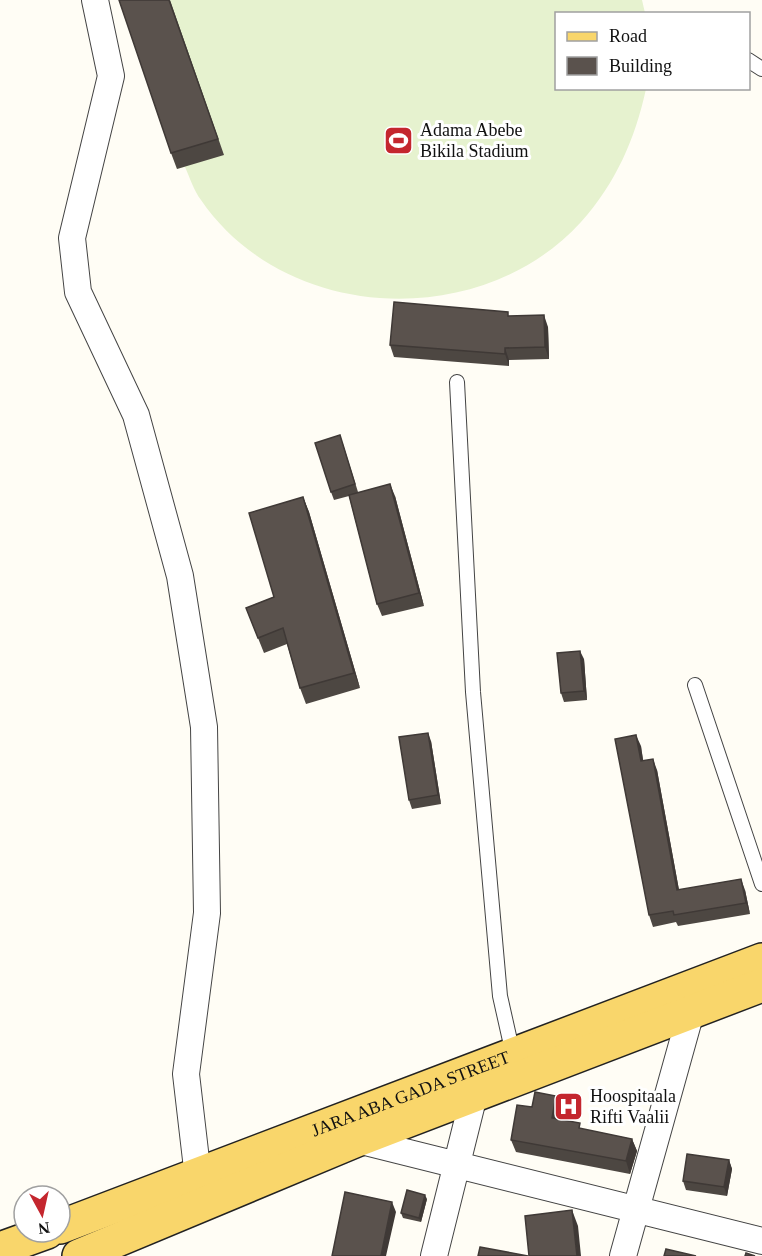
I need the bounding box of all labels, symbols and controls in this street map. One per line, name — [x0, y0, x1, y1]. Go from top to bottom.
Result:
legend — [555, 12, 750, 90]
text: Road — [609, 26, 647, 46]
text: Building — [609, 56, 672, 76]
place label: Adama Abebe Bikila Stadium — [420, 120, 529, 161]
sports icon: Adama Abebe Bikila Stadium — [383, 124, 415, 156]
street label: JARA ABA GADA STREET — [309, 1047, 512, 1140]
place label: Hoospitaala Rifti Vaalii — [590, 1086, 676, 1127]
hospital icon: Hoospitaala Rifti Vaalii — [553, 1090, 585, 1122]
north arrow — [12, 1184, 72, 1244]
text: N — [37, 1219, 51, 1238]

